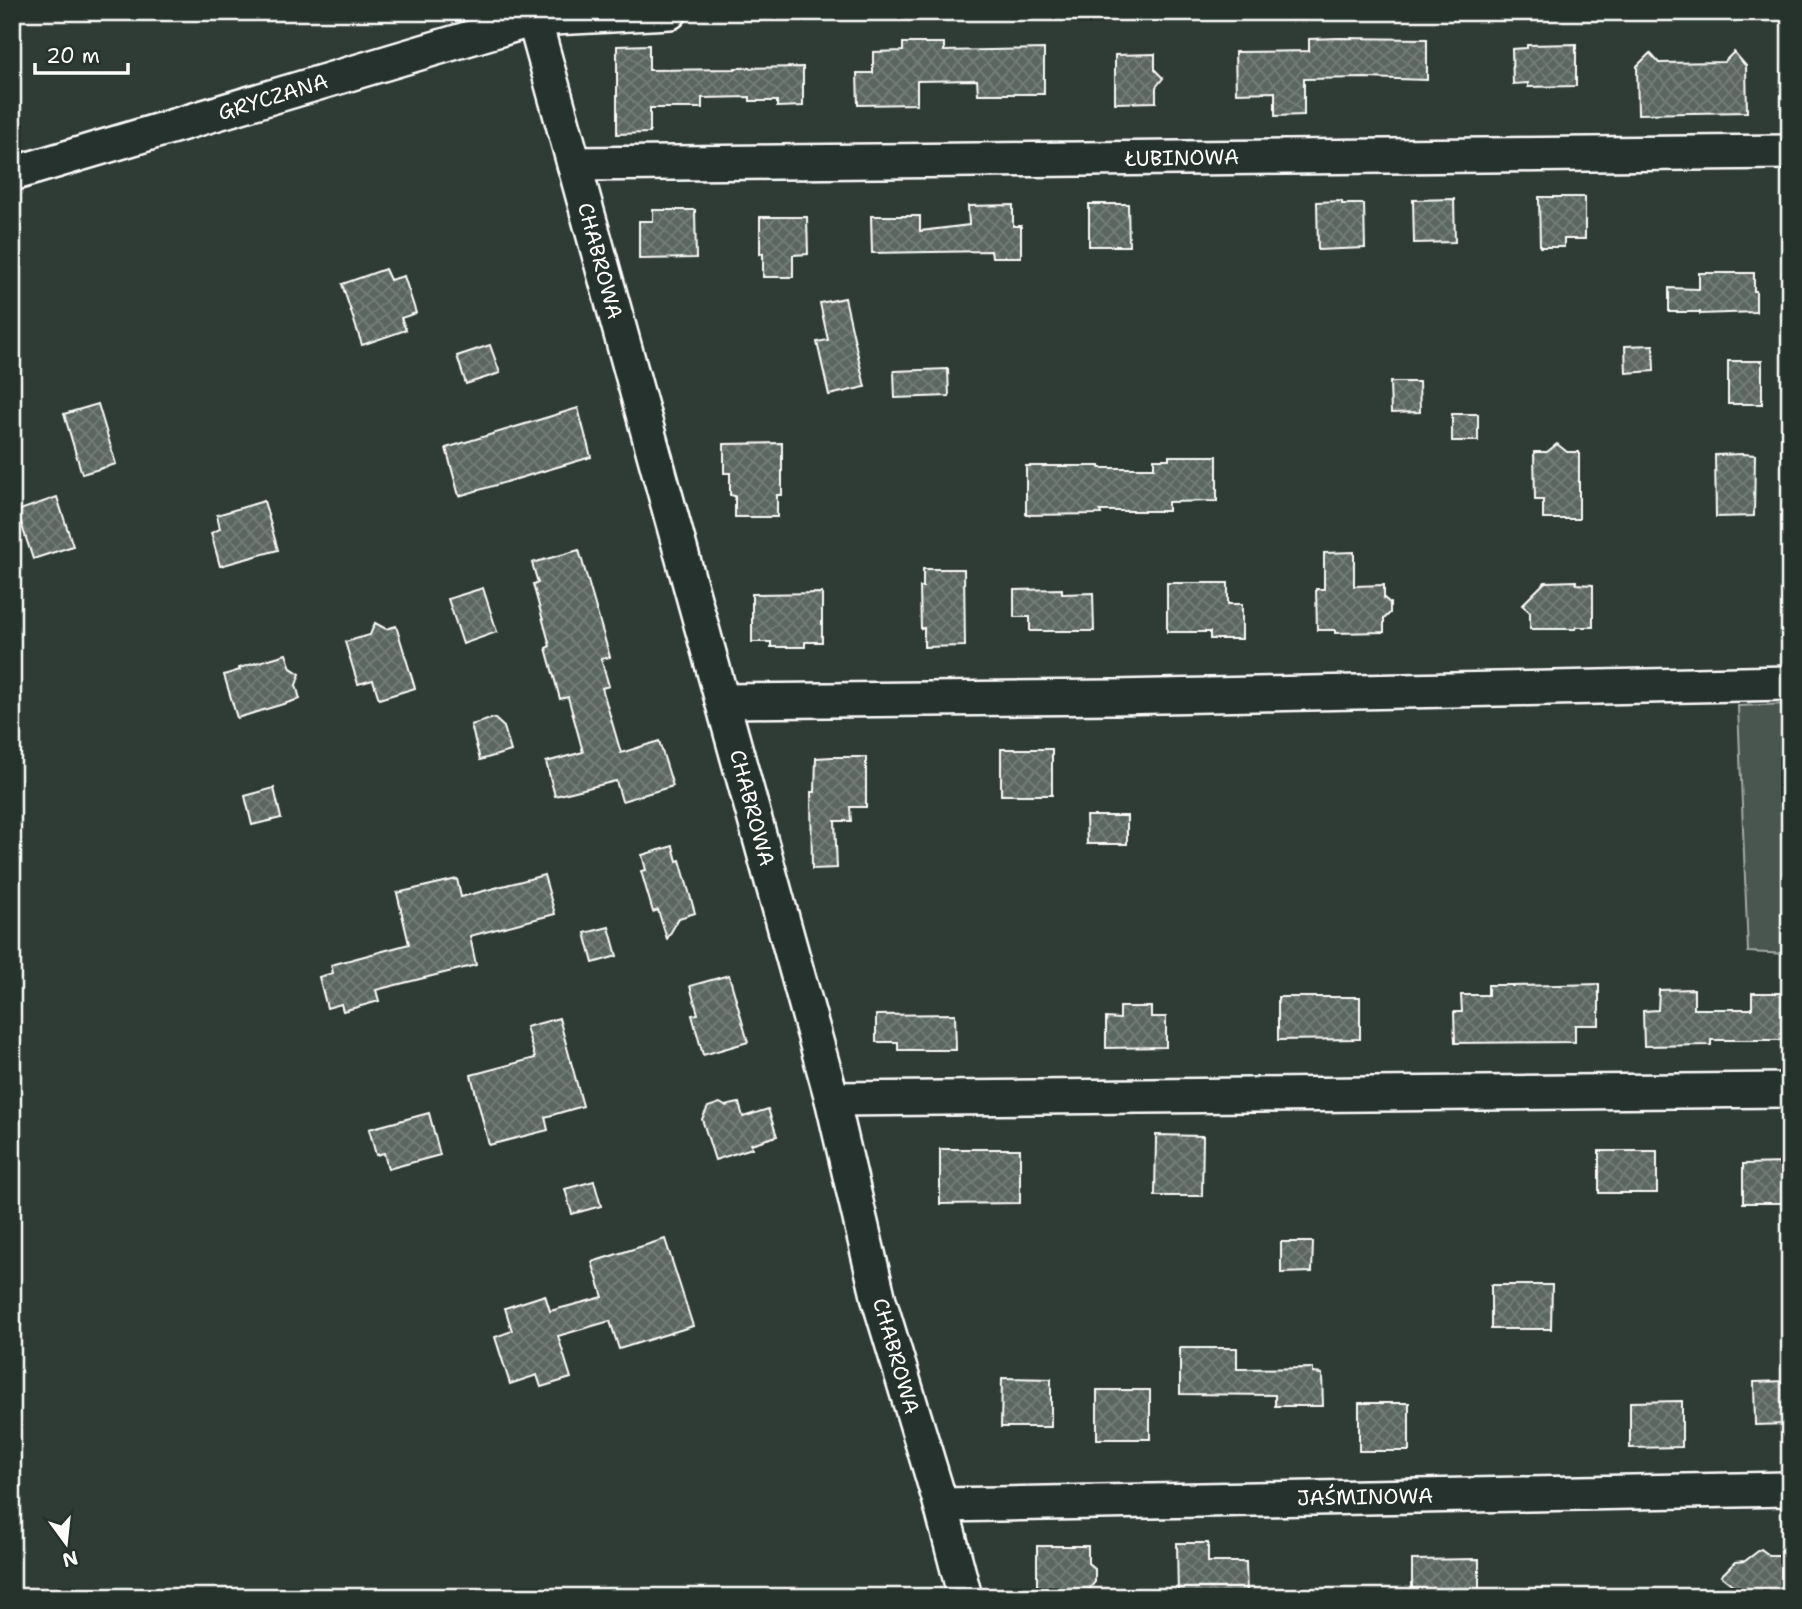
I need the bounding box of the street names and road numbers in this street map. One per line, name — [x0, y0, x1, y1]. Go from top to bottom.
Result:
street label: GRYCZANA — [215, 67, 331, 127]
street label: ŁUBINOWA — [1124, 143, 1239, 173]
street label: CHABROWA — [571, 200, 629, 322]
street label: CHABROWA — [723, 747, 781, 869]
street label: CHABROWA — [866, 1295, 926, 1417]
street label: JAŚMINOWA — [1297, 1481, 1433, 1512]

